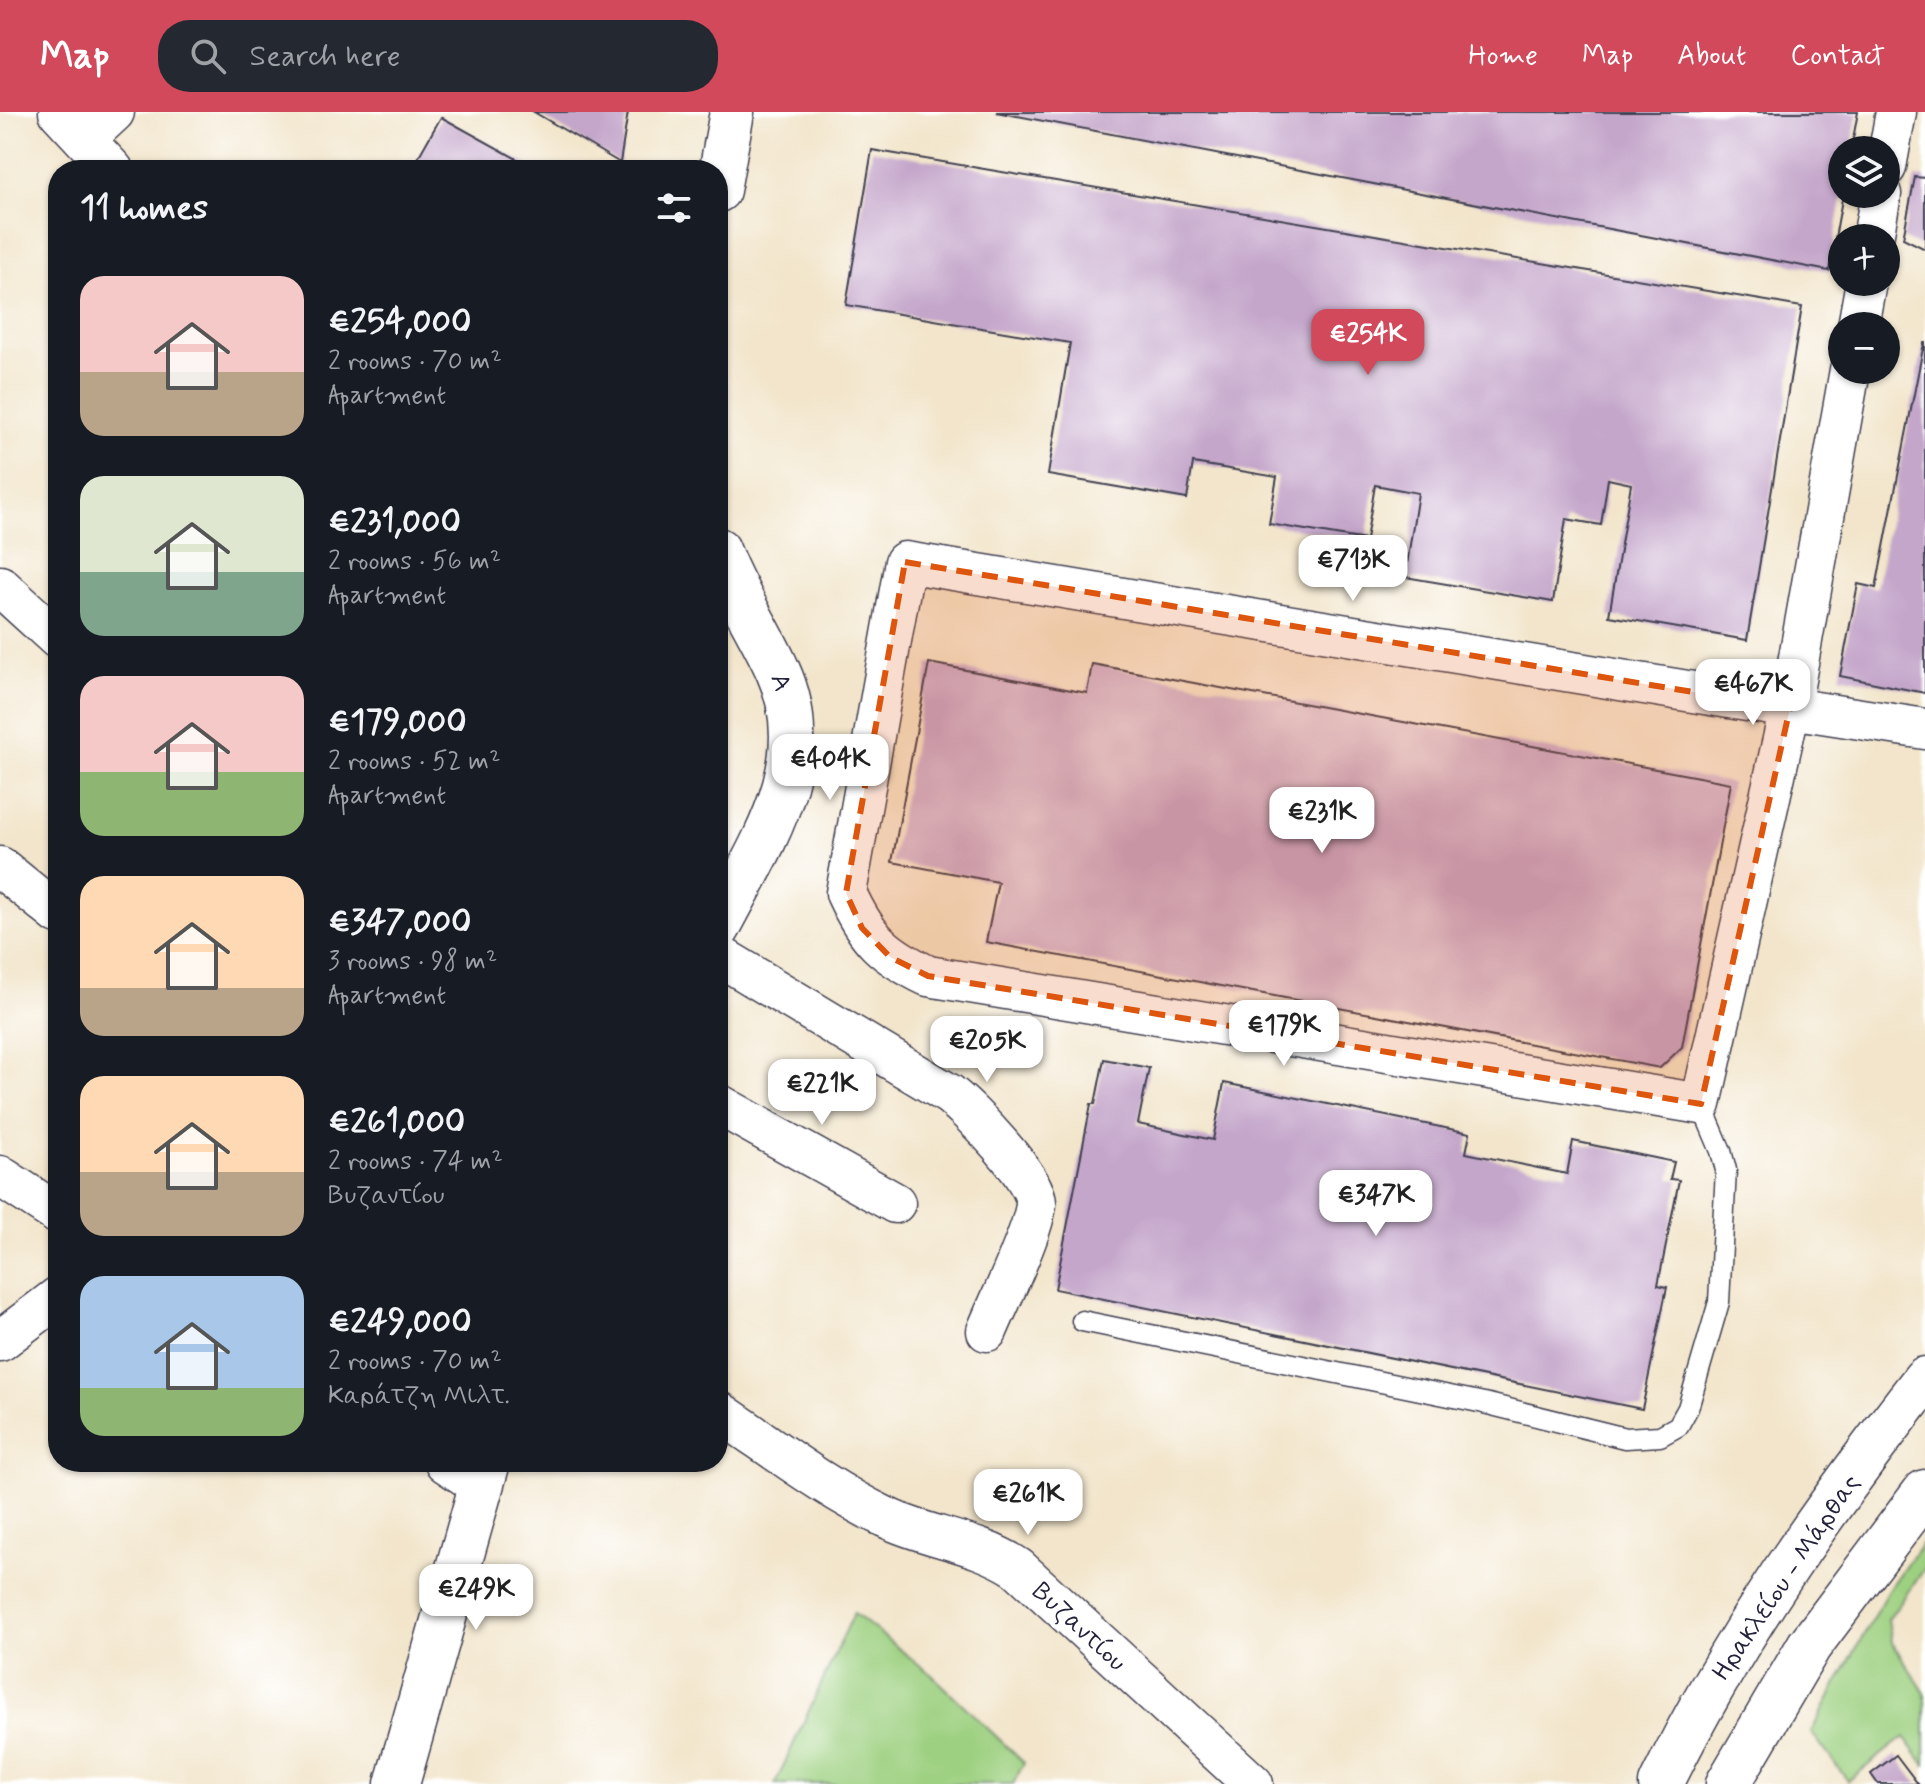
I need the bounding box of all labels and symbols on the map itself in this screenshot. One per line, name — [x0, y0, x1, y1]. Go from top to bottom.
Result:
pin: €254K — [1312, 309, 1424, 377]
pin: €713K — [1297, 535, 1409, 603]
pin: €467K — [1697, 659, 1809, 727]
street label: Α — [761, 669, 799, 696]
pin: €404K — [774, 734, 886, 802]
pin: €231K — [1266, 787, 1378, 855]
pin: €179K — [1228, 1000, 1340, 1068]
pin: €205K — [931, 1016, 1043, 1084]
pin: €221K — [766, 1059, 878, 1127]
pin: €347K — [1320, 1170, 1432, 1238]
street label: Ηρακλείου - Μάρθας — [1705, 1468, 1869, 1688]
pin: €261K — [972, 1469, 1084, 1537]
pin: €249K — [420, 1564, 532, 1632]
street label: Βυζαντίου — [1024, 1575, 1133, 1680]

